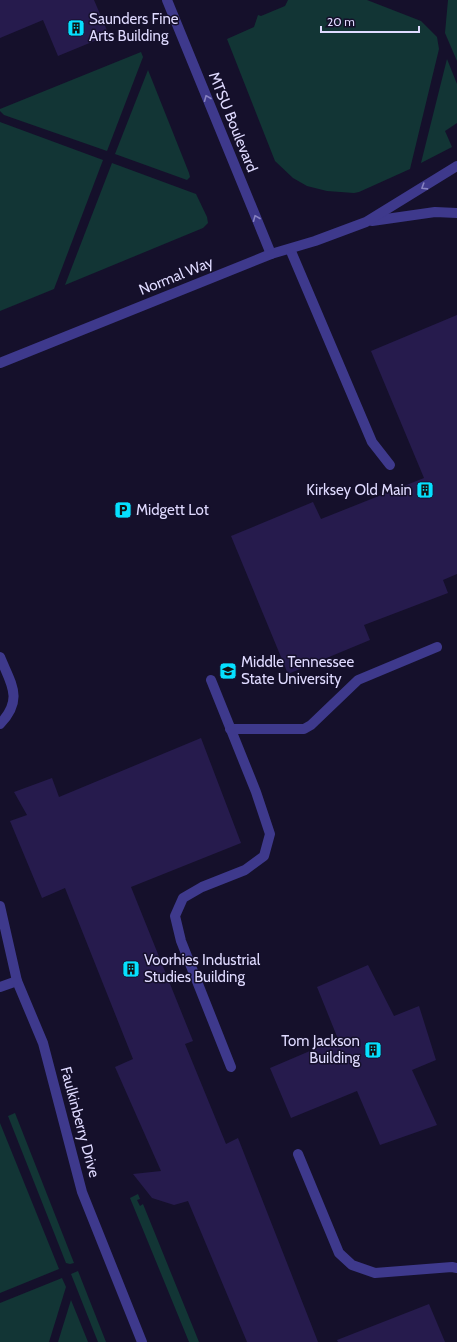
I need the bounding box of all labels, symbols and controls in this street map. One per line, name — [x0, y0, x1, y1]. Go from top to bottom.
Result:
scale bar — [321, 8, 419, 34]
place label: Saunders Fine Arts Building — [89, 10, 179, 45]
text: 20 m — [327, 14, 355, 29]
building icon: Saunders Fine Arts Building — [66, 18, 86, 38]
street label: MTSU Boulevard — [205, 69, 261, 175]
one-way arrow — [204, 94, 212, 102]
one-way arrow — [421, 182, 428, 189]
one-way arrow — [253, 215, 261, 223]
street label: Normal Way — [136, 253, 216, 299]
building icon: Kirksey Old Main — [415, 480, 435, 500]
place label: Kirksey Old Main — [306, 481, 412, 499]
parking icon: Midgett Lot — [113, 500, 133, 520]
place label: Midgett Lot — [136, 501, 209, 519]
place label: Middle Tennessee State University — [241, 653, 354, 688]
school or university icon: Middle Tennessee State University — [218, 661, 238, 681]
place label: Voorhies Industrial Studies Building — [144, 951, 261, 986]
building icon: Voorhies Industrial Studies Building — [121, 959, 141, 979]
place label: Tom Jackson Building — [281, 1032, 361, 1067]
building icon: Tom Jackson Building — [363, 1040, 383, 1060]
street label: Faulkinberry Drive — [57, 1065, 104, 1180]

